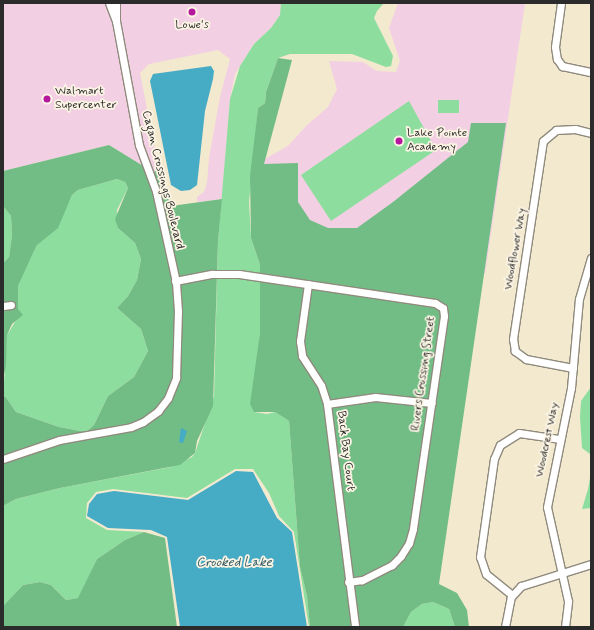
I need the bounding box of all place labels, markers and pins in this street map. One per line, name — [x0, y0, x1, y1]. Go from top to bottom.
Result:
marker: Lowe's — [187, 7, 197, 17]
place label: Lowe's — [175, 19, 209, 33]
place label: Walmart Supercenter — [55, 85, 117, 113]
marker: Walmart Supercenter — [42, 94, 52, 104]
place label: Lake Pointe Academy — [407, 127, 467, 155]
marker: Lake Pointe Academy — [394, 136, 404, 146]

